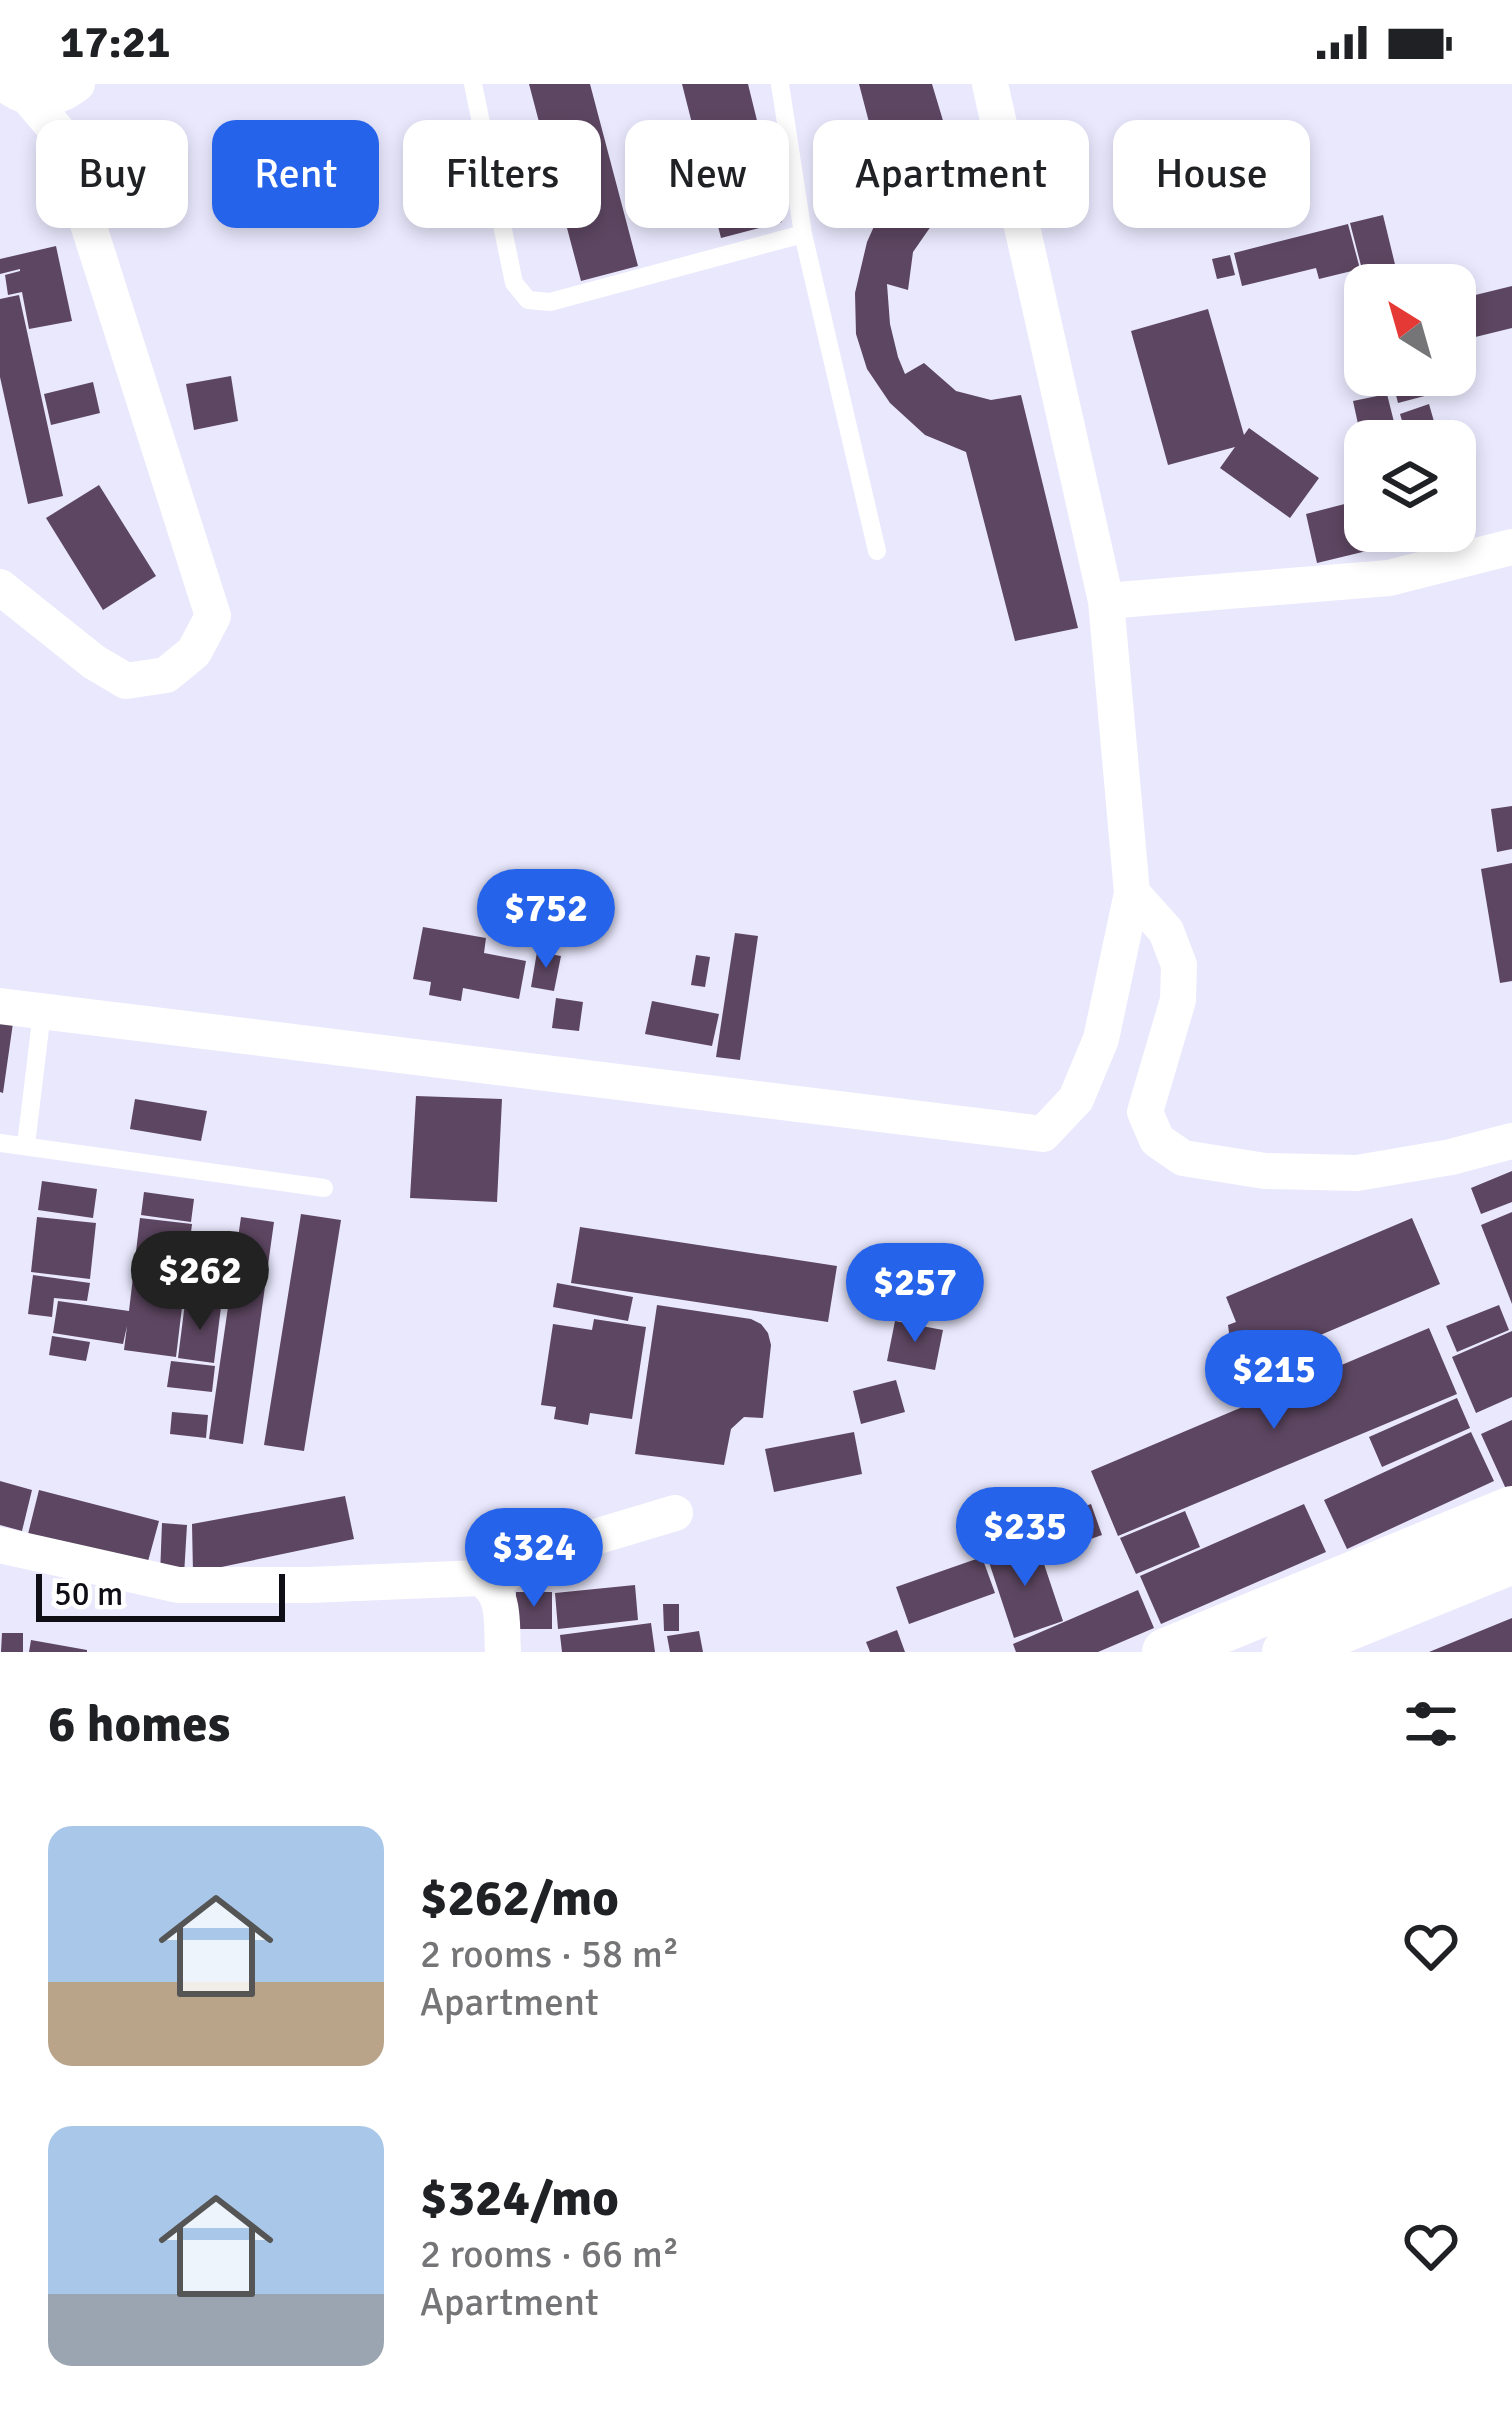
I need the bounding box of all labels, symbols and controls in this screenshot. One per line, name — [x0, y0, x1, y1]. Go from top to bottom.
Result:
text: 17:21 — [60, 15, 170, 70]
chip: Buy — [36, 120, 188, 228]
chip: Rent — [212, 120, 379, 228]
chip: Filters — [403, 120, 601, 228]
chip: New — [625, 120, 789, 228]
chip: Apartment — [813, 120, 1089, 228]
chip: House — [1113, 120, 1310, 228]
north arrow — [1344, 264, 1476, 396]
map controls — [1344, 264, 1476, 552]
button: layers — [1344, 420, 1476, 552]
pin: $752 — [475, 869, 617, 971]
text: $752 — [504, 884, 588, 932]
pin: $262 — [129, 1231, 271, 1333]
pin: $257 — [844, 1243, 986, 1345]
text: $262 — [158, 1246, 242, 1294]
text: $257 — [873, 1258, 957, 1306]
pin: $215 — [1203, 1330, 1345, 1432]
text: $215 — [1232, 1345, 1316, 1393]
pin: $235 — [954, 1487, 1096, 1589]
text: $235 — [983, 1502, 1067, 1550]
pin: $324 — [463, 1508, 605, 1610]
text: $324 — [492, 1523, 576, 1571]
scale bar — [36, 1568, 285, 1621]
text: 50 m — [54, 1574, 123, 1615]
icon: filters — [1398, 1691, 1464, 1757]
text: 6 homes — [48, 1693, 230, 1756]
text: $262/mo — [420, 1867, 619, 1930]
icon: home — [144, 1874, 288, 2018]
icon: heart — [1398, 1913, 1464, 1979]
text: 2 rooms · 58 m² — [420, 1930, 679, 1978]
text: Apartment — [420, 1978, 599, 2026]
text: $324/mo — [420, 2167, 619, 2230]
icon: home — [144, 2174, 288, 2318]
icon: heart — [1398, 2213, 1464, 2279]
text: 2 rooms · 66 m² — [420, 2230, 679, 2278]
text: Apartment — [420, 2278, 599, 2326]

